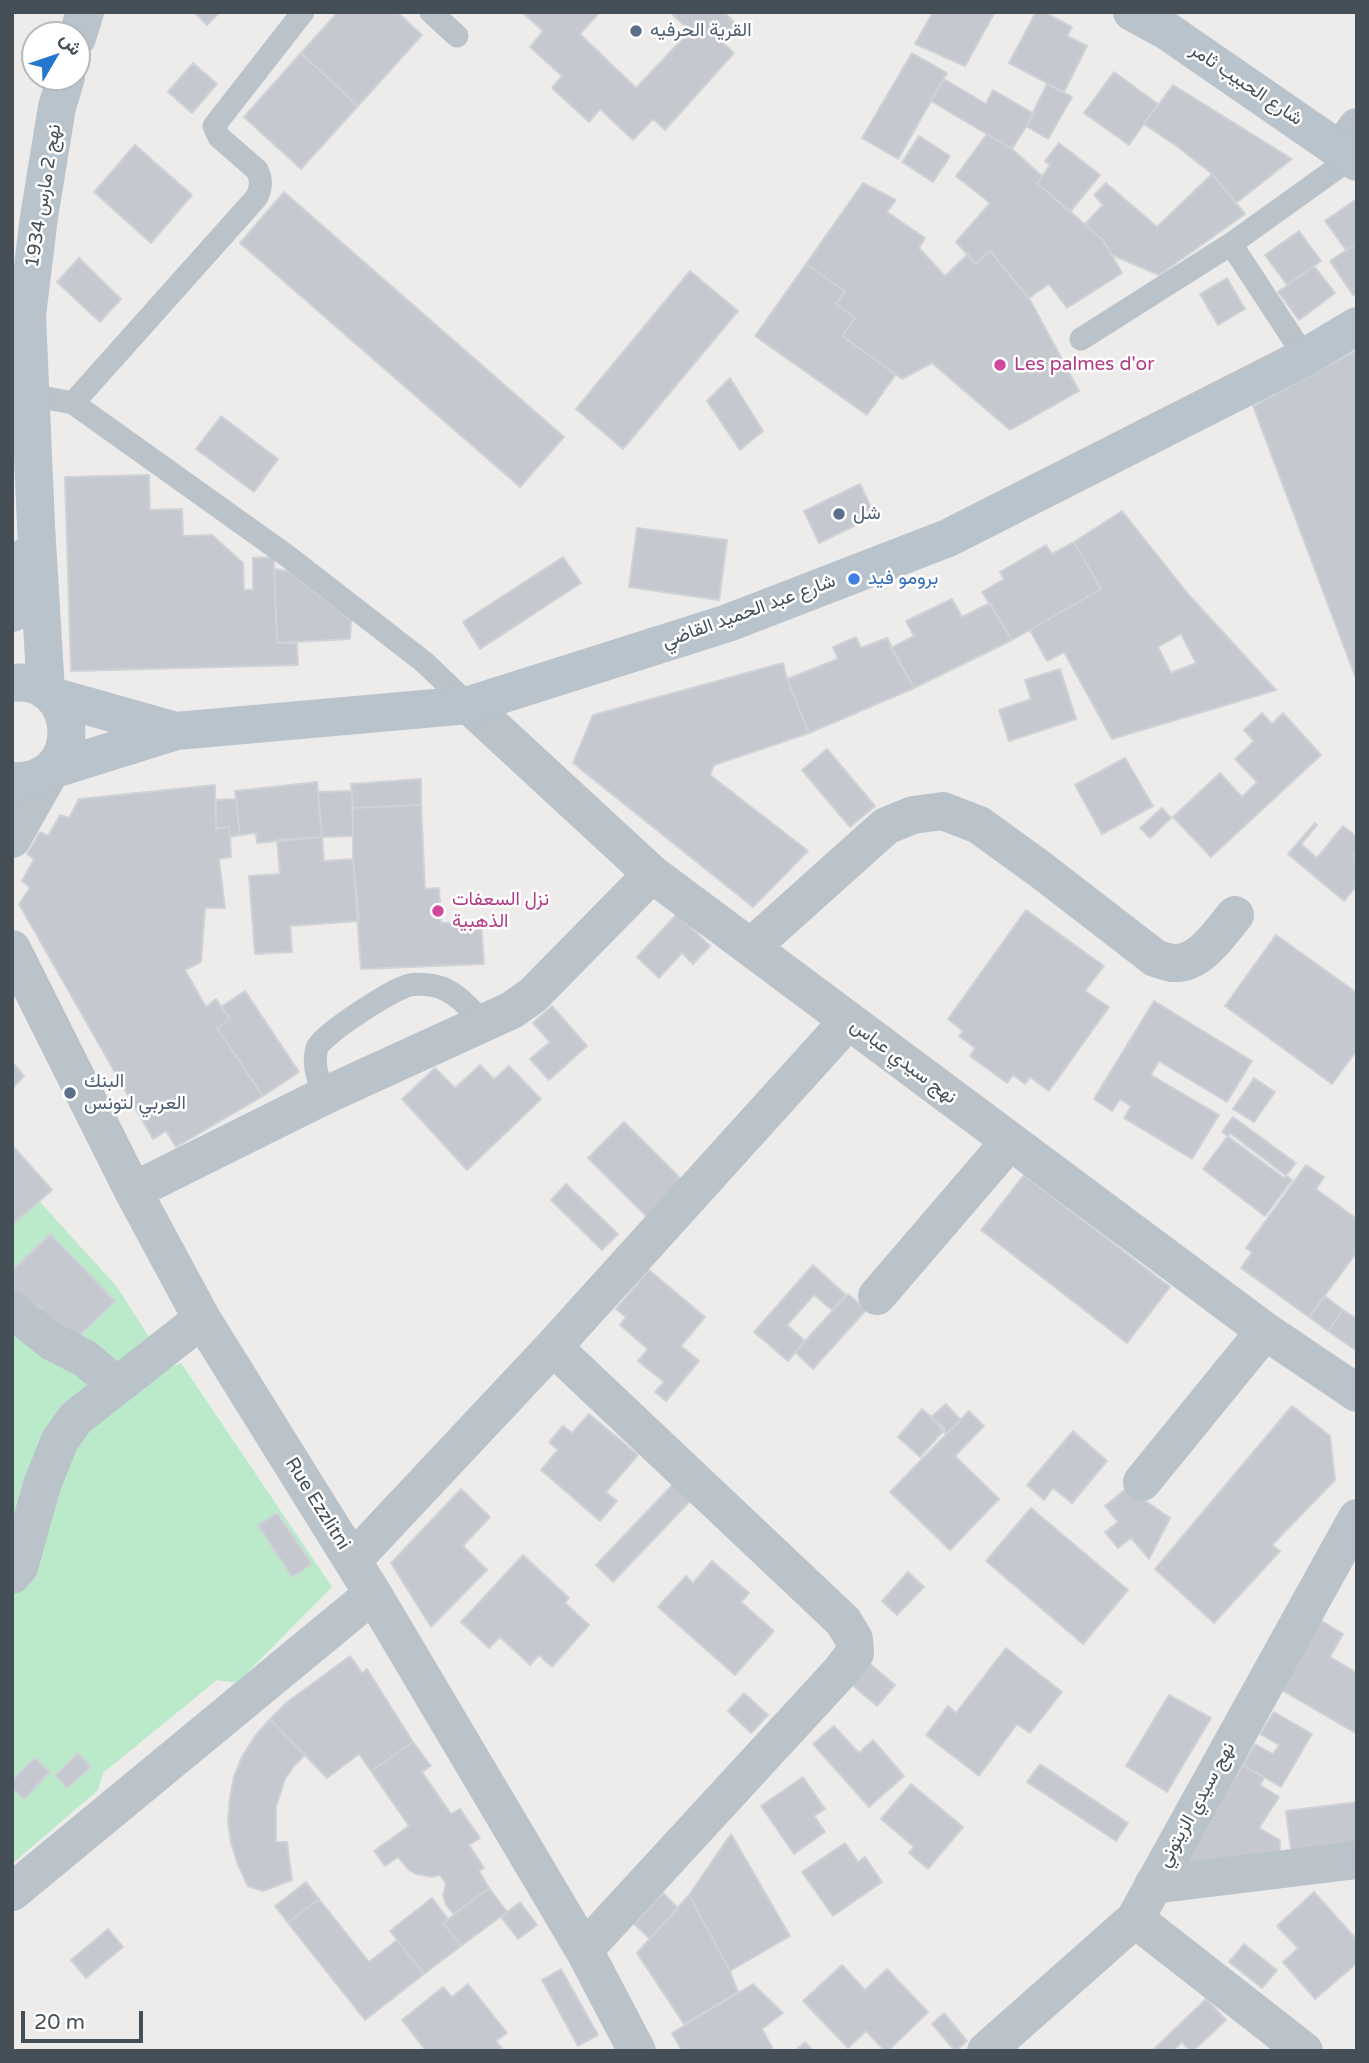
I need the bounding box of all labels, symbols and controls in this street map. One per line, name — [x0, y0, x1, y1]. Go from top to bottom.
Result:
place label: القرية الحرفيه — [650, 20, 752, 42]
north arrow — [21, 21, 91, 91]
marker: القرية الحرفيه — [628, 23, 644, 39]
text: ش — [55, 28, 87, 60]
street label: شارع الحبيب ثامر — [1185, 39, 1307, 131]
street label: نهج 2 مارس 1934 — [21, 123, 67, 269]
place label: Les palmes d'or — [1014, 354, 1154, 376]
marker: Les palmes d'or — [992, 357, 1008, 373]
place label: شل — [853, 503, 881, 525]
marker: شل — [831, 506, 847, 522]
place label: برومو فيد — [868, 568, 938, 590]
street label: شارع عبد الحميد القاضي — [659, 570, 839, 654]
marker: برومو فيد — [846, 571, 862, 587]
place label: نزل السعفات الذهبية — [452, 889, 549, 933]
marker: نزل السعفات الذهبية — [430, 903, 446, 919]
street label: نهج سيدي عباس — [845, 1015, 961, 1109]
place label: البنك العربي لتونس — [84, 1071, 186, 1115]
marker: البنك العربي لتونس — [62, 1085, 78, 1101]
street label: Rue Ezzlitni — [280, 1453, 354, 1555]
street label: نهج سيدي الزيتوني — [1153, 1739, 1241, 1871]
scale bar — [24, 1996, 147, 2040]
text: 20 m — [34, 2010, 85, 2035]

